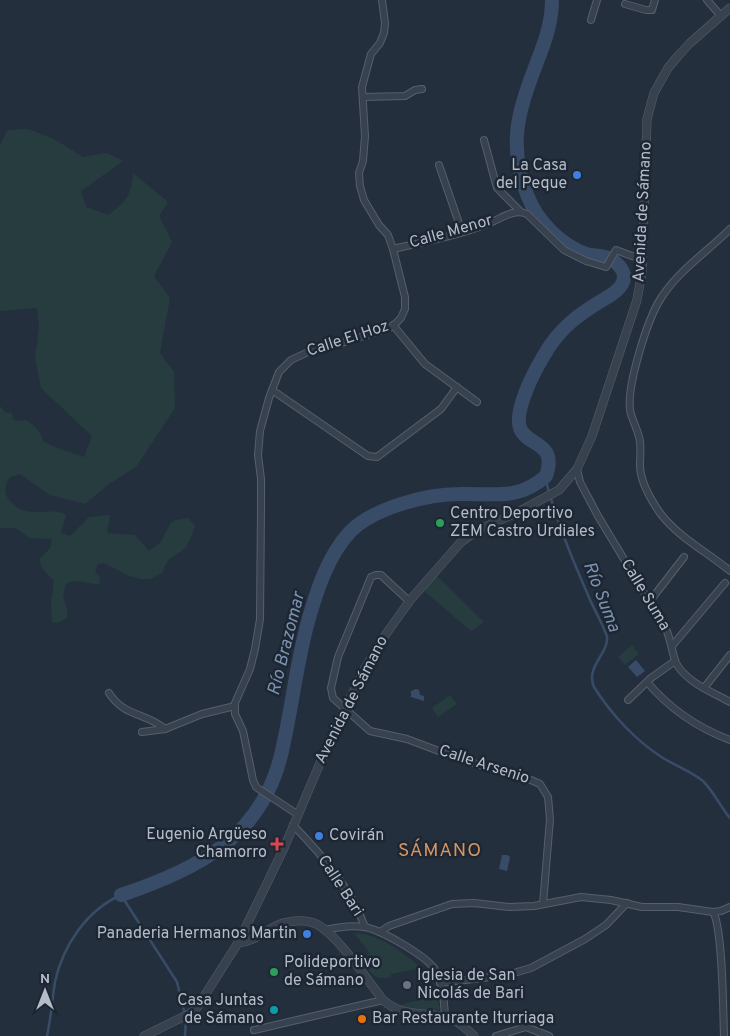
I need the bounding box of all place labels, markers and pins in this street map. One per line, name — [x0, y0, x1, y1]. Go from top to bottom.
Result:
place label: La Casa del Peque — [496, 156, 567, 194]
marker: La Casa del Peque — [571, 169, 583, 181]
place label: Centro Deportivo ZEM Castro Urdiales — [450, 504, 595, 542]
marker: Centro Deportivo ZEM Castro Urdiales — [434, 517, 446, 529]
place label: Eugenio Argüeso Chamorro — [146, 825, 267, 863]
place label: Covirán — [329, 826, 384, 846]
marker: Covirán — [313, 830, 325, 842]
marker: Eugenio Argüeso Chamorro — [271, 838, 283, 850]
place label: Panaderia Hermanos Martin — [97, 924, 297, 944]
marker: Panaderia Hermanos Martin — [301, 928, 313, 940]
place label: Polideportivo de Sámano — [284, 953, 381, 991]
marker: Polideportivo de Sámano — [268, 966, 280, 978]
place label: Iglesia de San Nicolás de Bari — [417, 966, 524, 1004]
marker: Iglesia de San Nicolás de Bari — [401, 979, 413, 991]
place label: Casa Juntas de Sámano — [177, 991, 264, 1029]
marker: Casa Juntas de Sámano — [268, 1004, 280, 1016]
place label: Bar Restaurante Iturriaga — [372, 1009, 554, 1029]
marker: Bar Restaurante Iturriaga — [356, 1013, 368, 1025]

